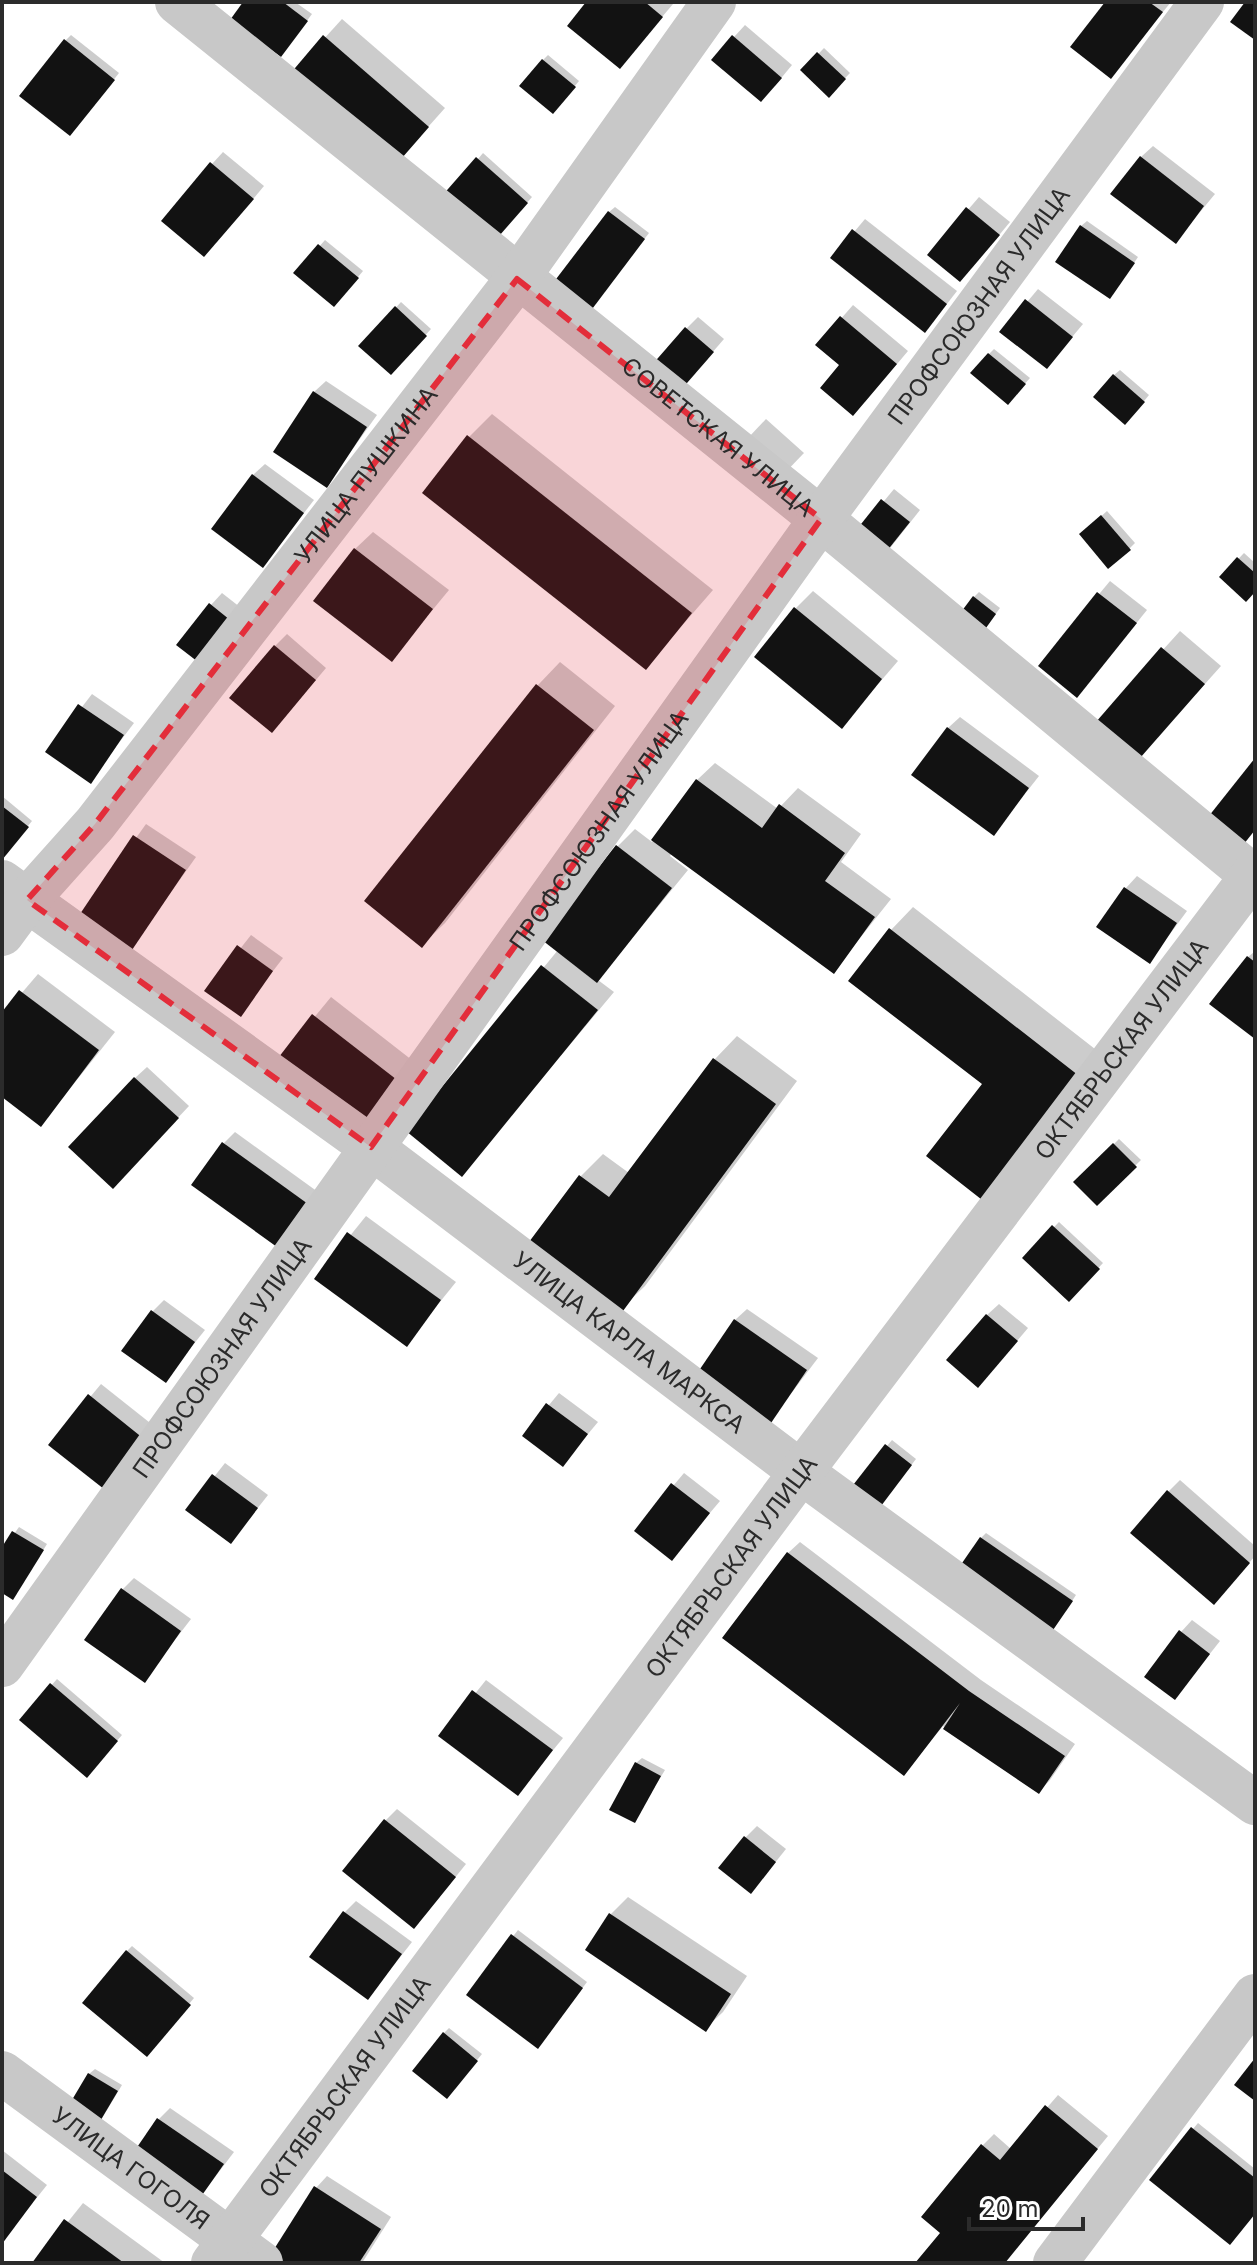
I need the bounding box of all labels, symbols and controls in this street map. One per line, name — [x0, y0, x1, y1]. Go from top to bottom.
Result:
street label: ПРОФСОЮЗНАЯ УЛИЦА — [881, 181, 1076, 430]
street label: СОВЕТСКАЯ УЛИЦА — [616, 351, 820, 522]
street label: УЛИЦА ПУШКИНА — [288, 380, 443, 569]
street label: ПРОФСОЮЗНАЯ УЛИЦА — [503, 705, 694, 956]
street label: ОКТЯБРЬСКАЯ УЛИЦА — [1028, 933, 1214, 1165]
street label: ПРОФСОЮЗНАЯ УЛИЦА — [126, 1232, 317, 1483]
street label: УЛИЦА КАРЛА МАРКСА — [507, 1245, 751, 1439]
street label: ОКТЯБРЬСКАЯ УЛИЦА — [639, 1450, 823, 1683]
street label: ОКТЯБРЬСКАЯ УЛИЦА — [252, 1970, 436, 2203]
street label: УЛИЦА ГОГОЛЯ — [47, 2100, 215, 2235]
scale bar — [969, 2181, 1083, 2231]
text: 20 m — [981, 2194, 1039, 2223]

